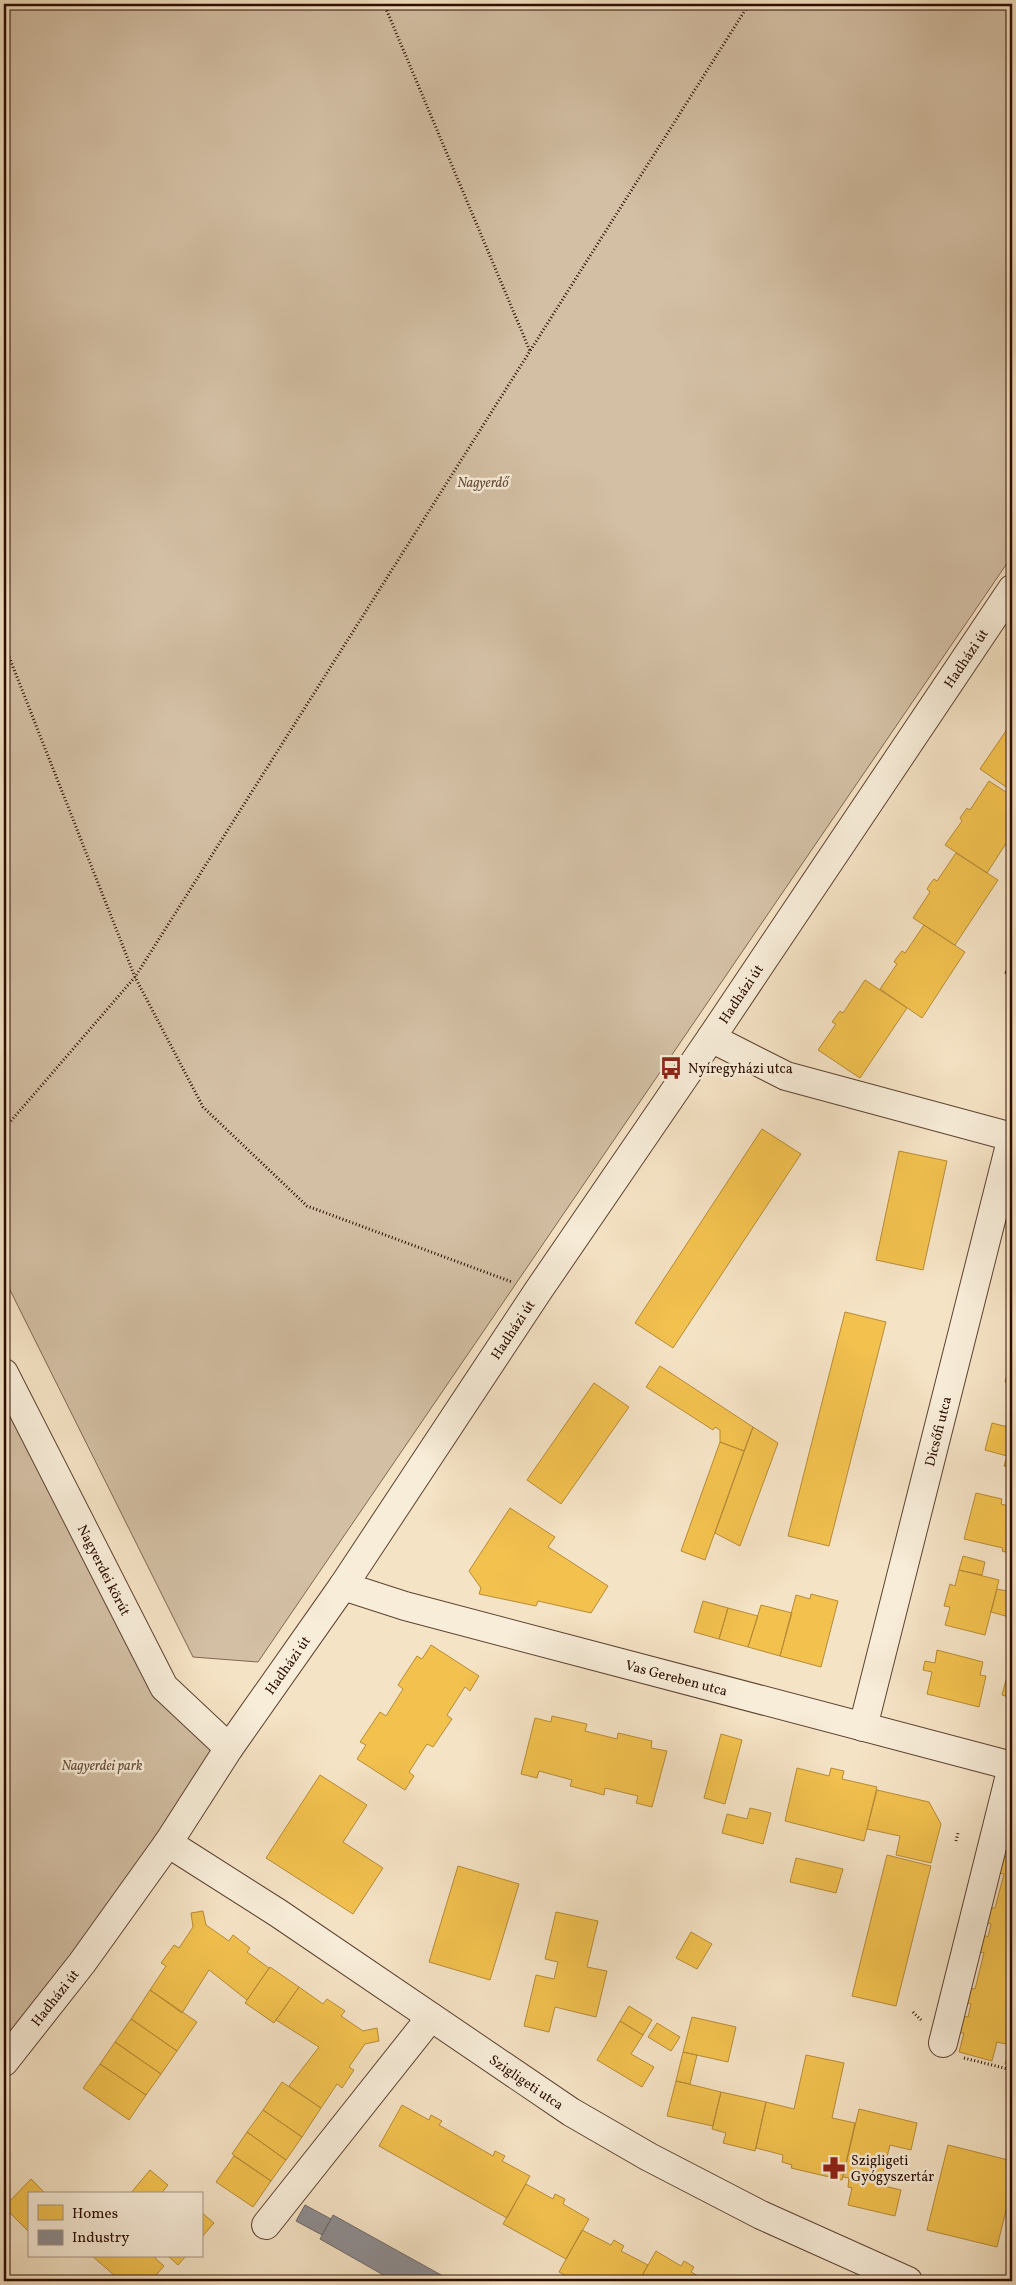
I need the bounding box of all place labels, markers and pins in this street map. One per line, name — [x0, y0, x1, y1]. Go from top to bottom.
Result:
bus stop icon: Nyíregyházi utca — [658, 1055, 684, 1081]
place label: Nyíregyházi utca — [688, 1060, 793, 1079]
place label: Szigligeti Gyógyszertár — [851, 2152, 934, 2187]
pharmacy icon: Szigligeti Gyógyszertár — [821, 2155, 847, 2181]

